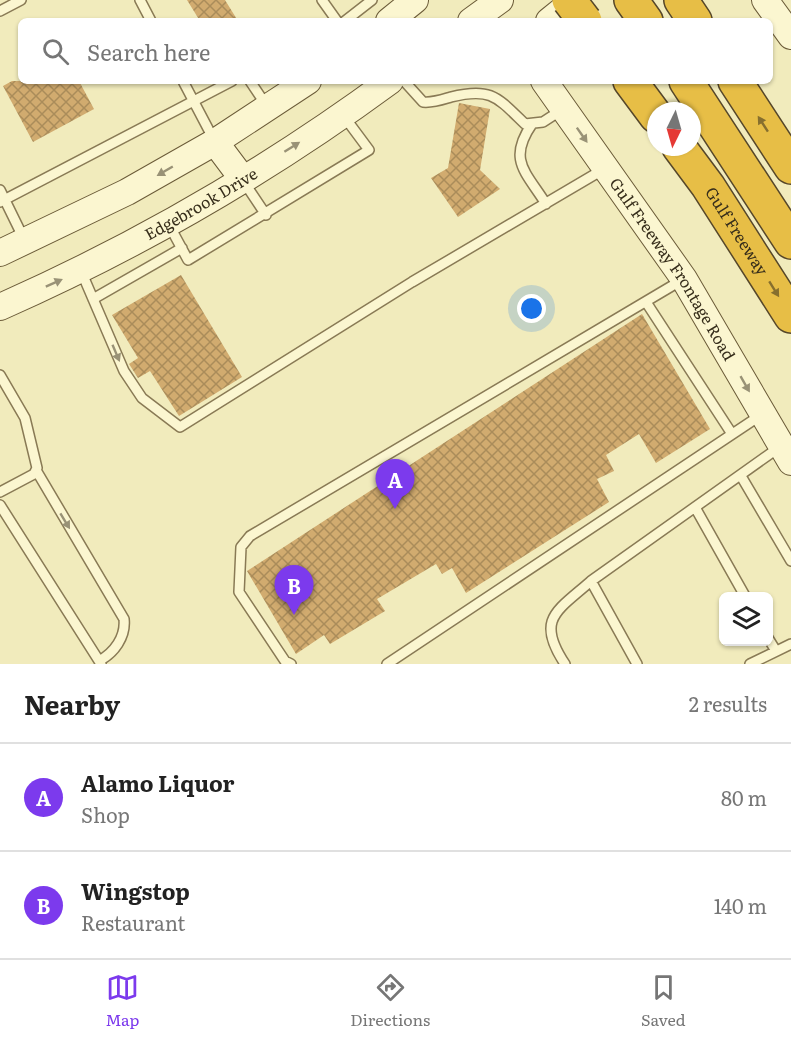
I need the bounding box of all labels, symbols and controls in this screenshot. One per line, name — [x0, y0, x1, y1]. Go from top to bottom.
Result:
search box — [18, 18, 773, 84]
icon: search — [39, 35, 72, 68]
text: Search here — [87, 35, 210, 68]
north arrow — [647, 102, 701, 156]
one-way arrow — [758, 116, 769, 132]
one-way arrow — [576, 126, 588, 142]
one-way arrow — [283, 142, 300, 153]
street label: Edgebrook Drive — [140, 161, 262, 245]
one-way arrow — [156, 166, 173, 176]
street label: Gulf Freeway Frontage Road — [605, 172, 742, 365]
street label: Gulf Freeway — [700, 181, 775, 280]
one-way arrow — [45, 279, 62, 288]
one-way arrow — [768, 281, 779, 297]
your location — [517, 294, 546, 323]
one-way arrow — [112, 344, 121, 362]
one-way arrow — [740, 375, 750, 392]
pin: A — [376, 460, 414, 509]
one-way arrow — [60, 513, 70, 530]
pin: B — [274, 566, 314, 615]
map controls — [719, 592, 773, 646]
button: layers — [719, 592, 773, 646]
text: Nearby — [24, 684, 120, 723]
text: 2 results — [689, 688, 767, 718]
text: Alamo Liquor — [81, 766, 234, 799]
text: A — [36, 782, 51, 812]
text: 80 m — [721, 782, 767, 812]
text: Shop — [81, 799, 130, 829]
text: Wingstop — [81, 874, 190, 907]
text: B — [37, 890, 50, 920]
text: 140 m — [714, 890, 767, 920]
text: Restaurant — [81, 907, 185, 937]
tab: Map — [105, 971, 139, 1031]
tab: Directions — [350, 971, 430, 1031]
tab: Saved — [641, 971, 686, 1031]

